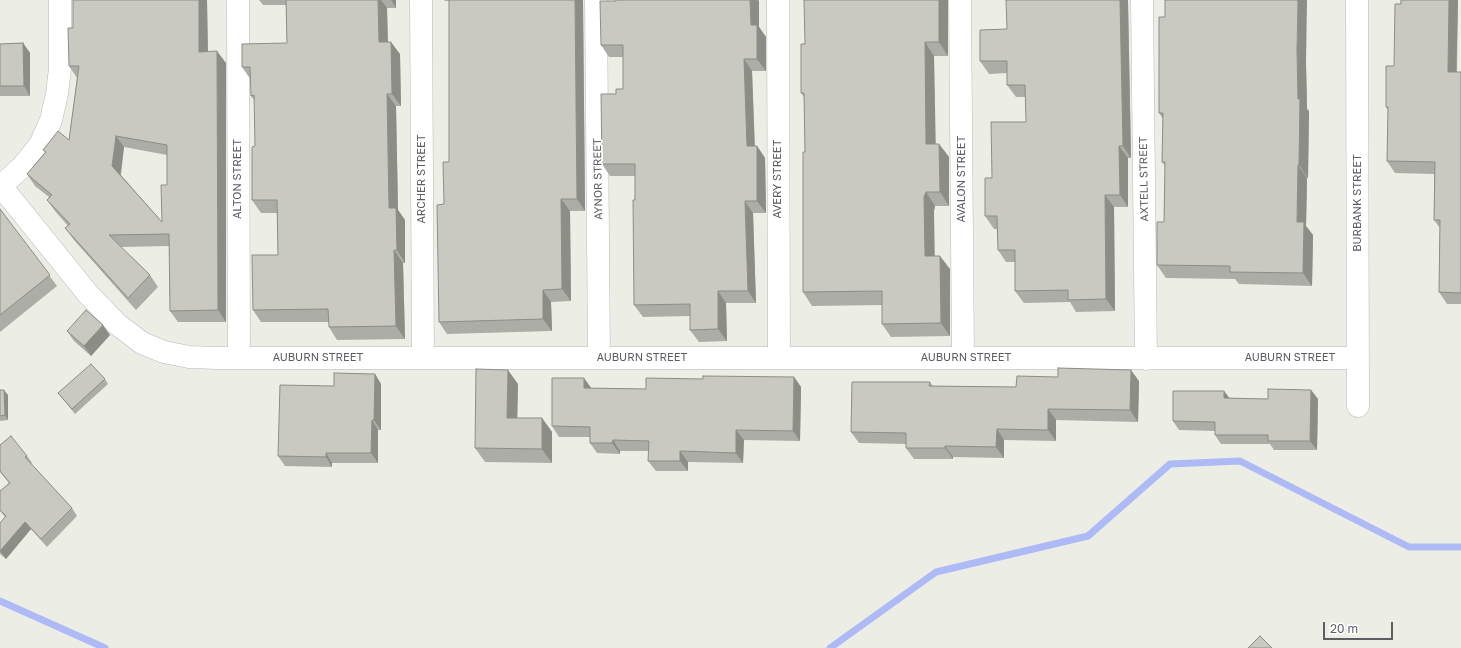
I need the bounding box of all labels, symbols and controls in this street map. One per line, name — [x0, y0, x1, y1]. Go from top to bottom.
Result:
street label: ARCHER STREET — [415, 134, 429, 224]
street label: AVALON STREET — [955, 136, 969, 222]
street label: AXTELL STREET — [1137, 136, 1151, 222]
street label: AYNOR STREET — [591, 138, 605, 220]
street label: ALTON STREET — [231, 139, 245, 219]
street label: AVERY STREET — [771, 140, 785, 218]
street label: BURBANK STREET — [1351, 154, 1365, 252]
street label: AUBURN STREET — [273, 351, 363, 365]
street label: AUBURN STREET — [597, 351, 687, 365]
street label: AUBURN STREET — [921, 351, 1011, 365]
street label: AUBURN STREET — [1245, 351, 1335, 365]
scale bar — [1325, 614, 1395, 640]
text: 20 m — [1330, 621, 1358, 636]

